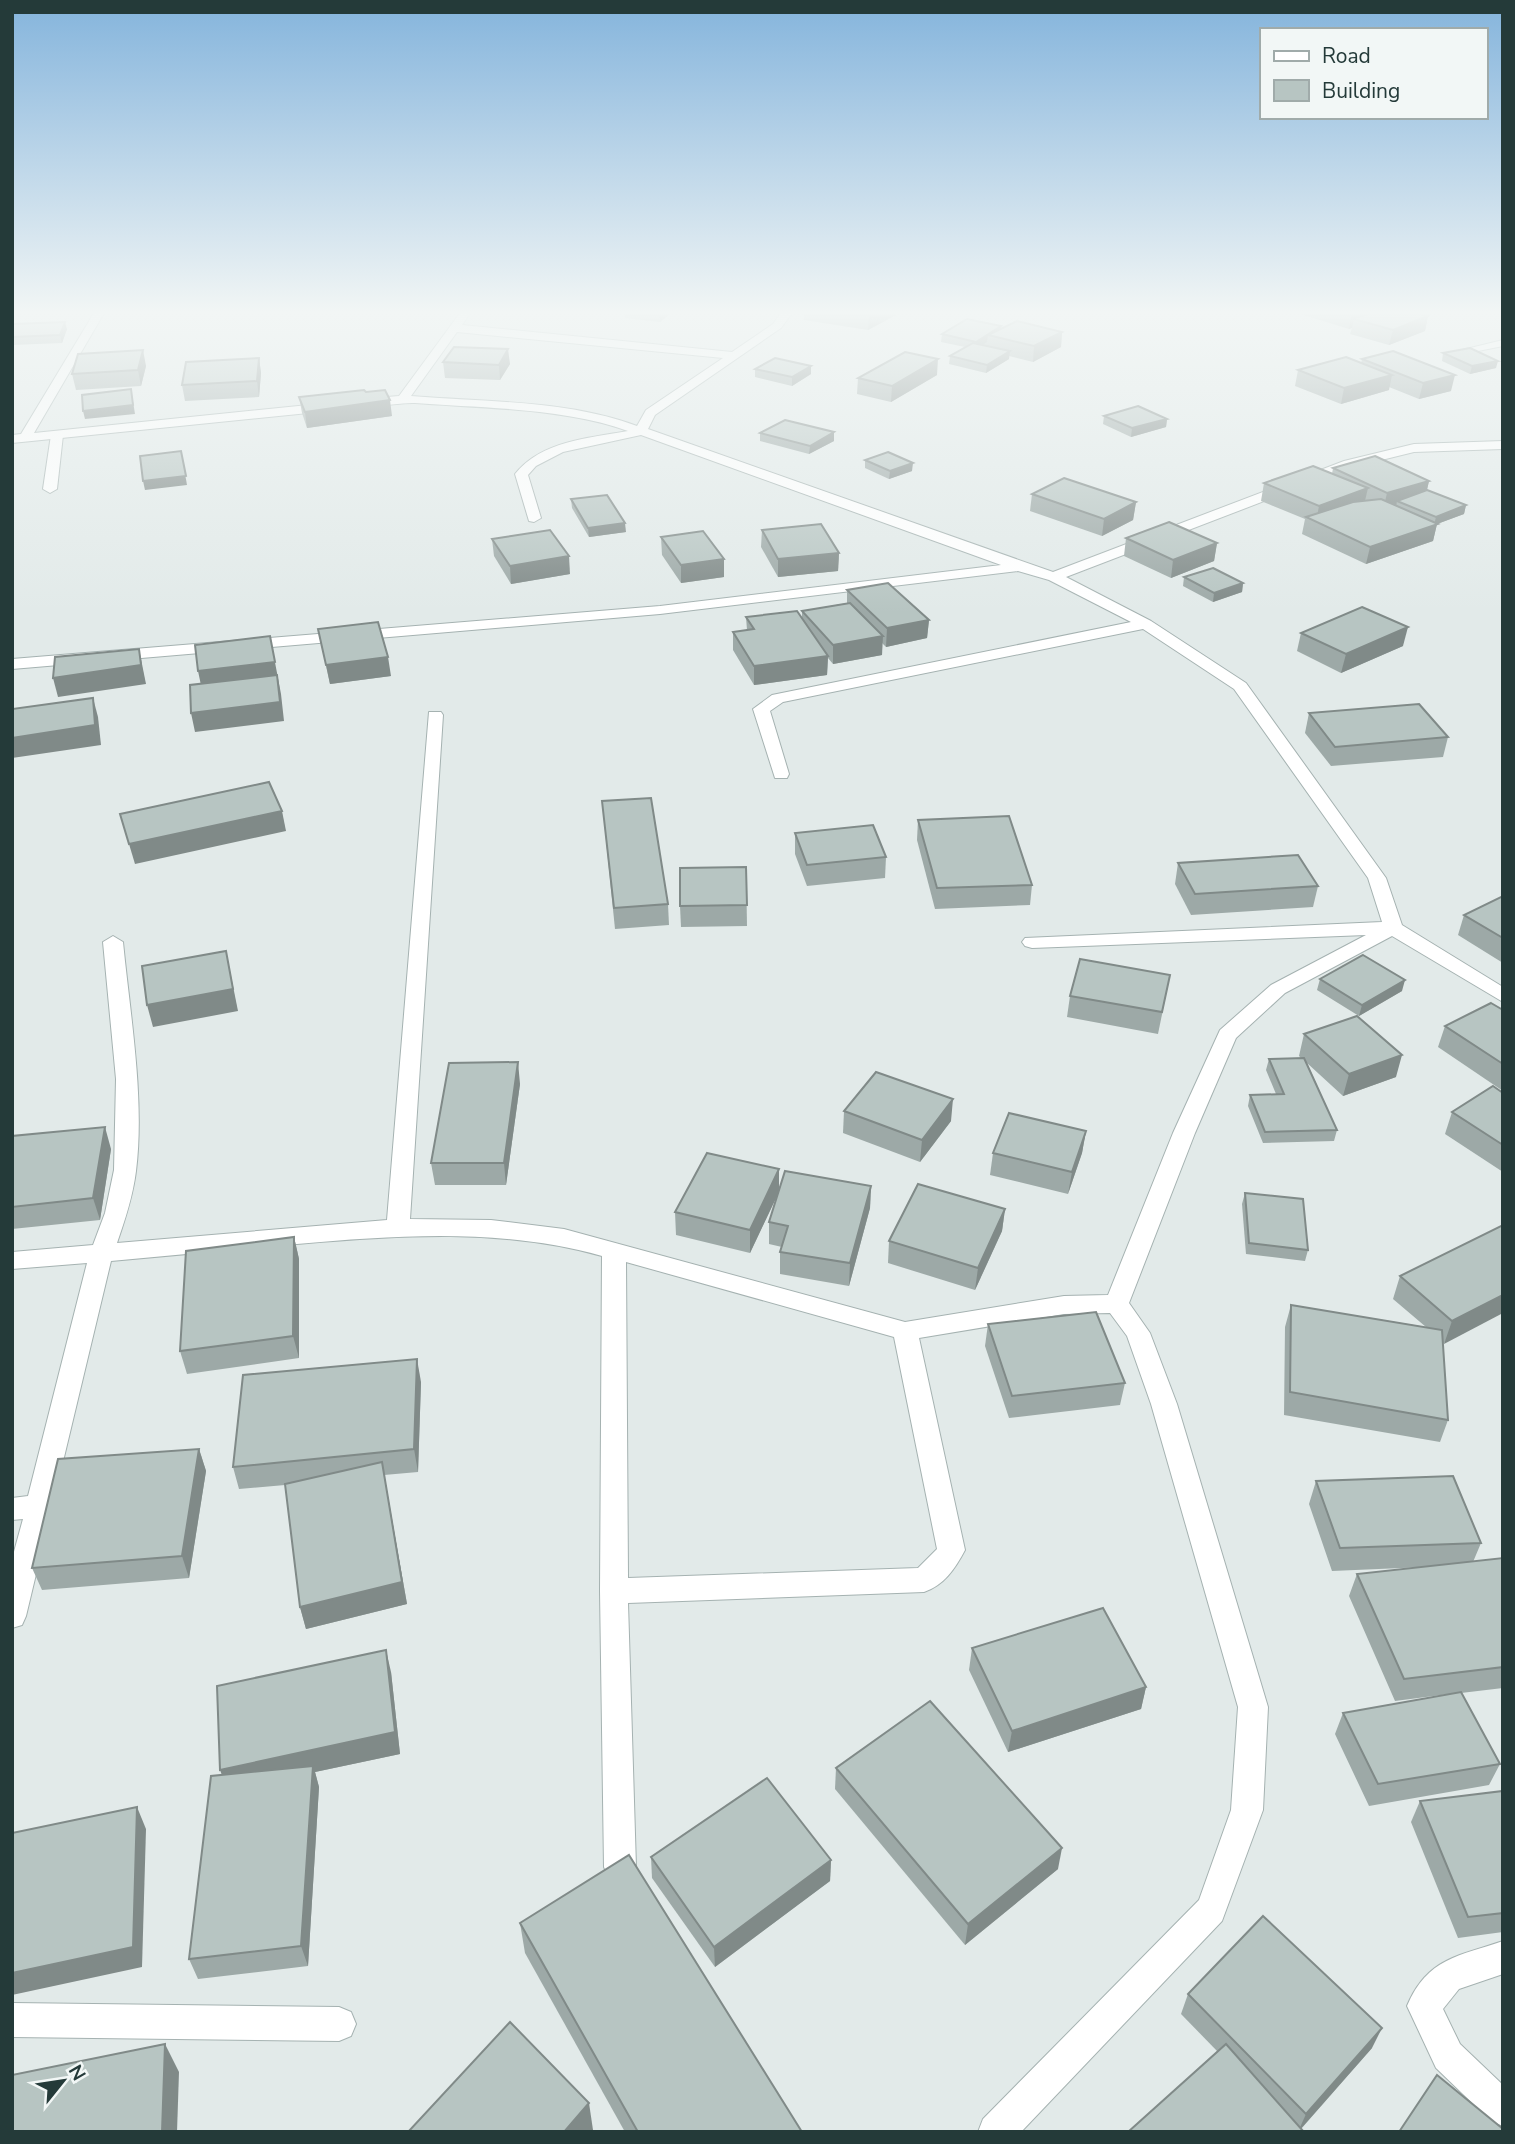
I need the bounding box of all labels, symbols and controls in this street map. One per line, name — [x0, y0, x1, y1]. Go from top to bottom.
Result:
legend — [1260, 28, 1487, 119]
text: Road — [1322, 42, 1371, 70]
text: Building — [1322, 77, 1400, 105]
north arrow — [28, 2046, 98, 2116]
text: N — [62, 2060, 92, 2086]

